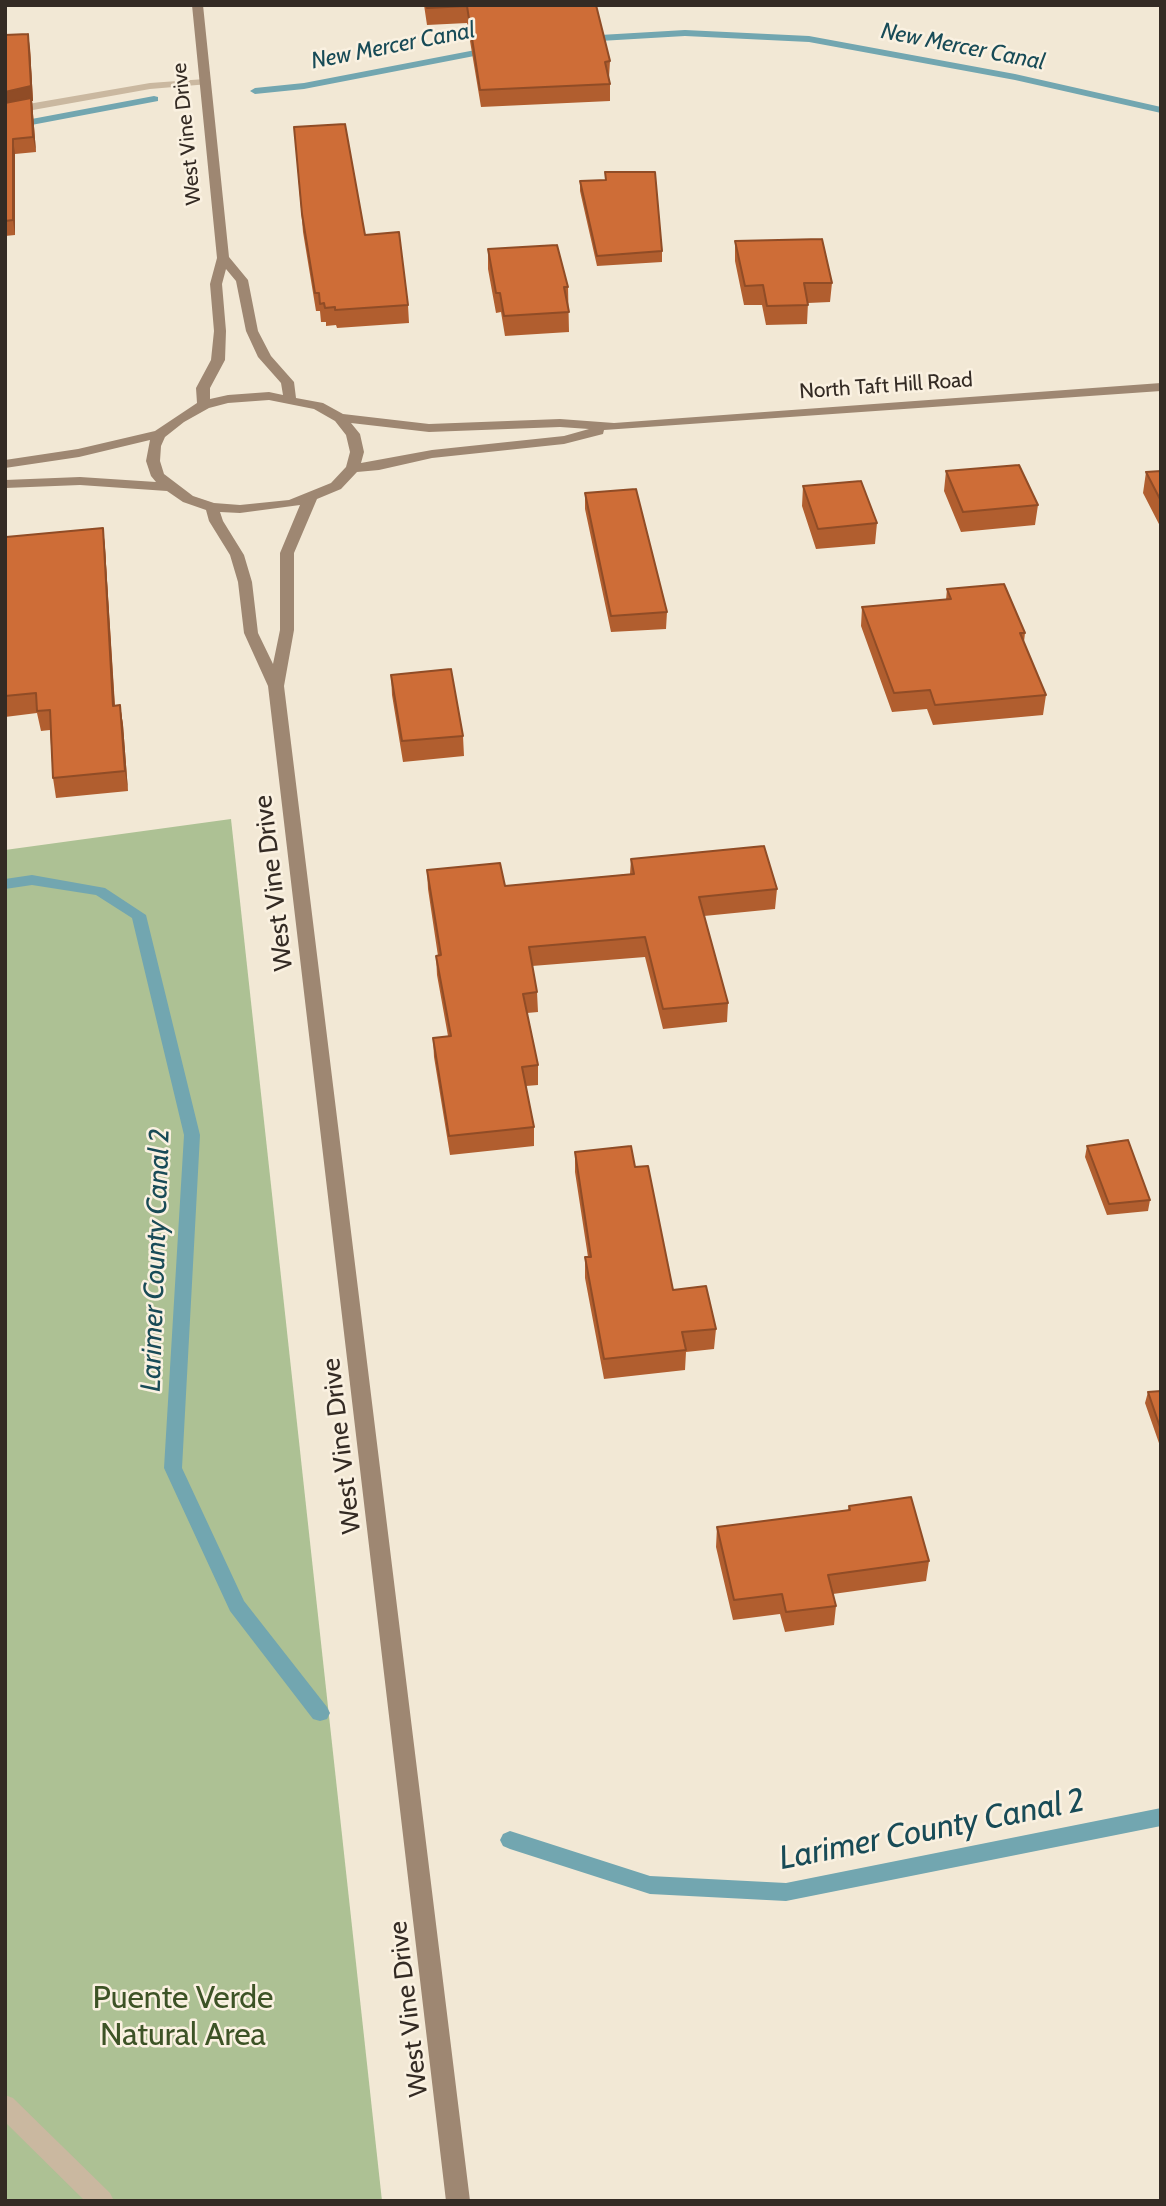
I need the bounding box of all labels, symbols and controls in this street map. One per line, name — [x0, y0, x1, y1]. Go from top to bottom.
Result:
water label: New Mercer Canal — [309, 17, 477, 75]
water label: New Mercer Canal — [879, 18, 1047, 76]
street label: West Vine Drive — [167, 62, 207, 206]
street label: North Taft Hill Road — [798, 367, 974, 405]
street label: West Vine Drive — [248, 793, 300, 973]
water label: Larimer County Canal 2 — [135, 1128, 177, 1392]
street label: West Vine Drive — [316, 1356, 368, 1536]
water label: Larimer County Canal 2 — [776, 1781, 1088, 1879]
street label: West Vine Drive — [383, 1919, 435, 2099]
park label: Puente Verde Natural Area — [93, 1980, 273, 2055]

